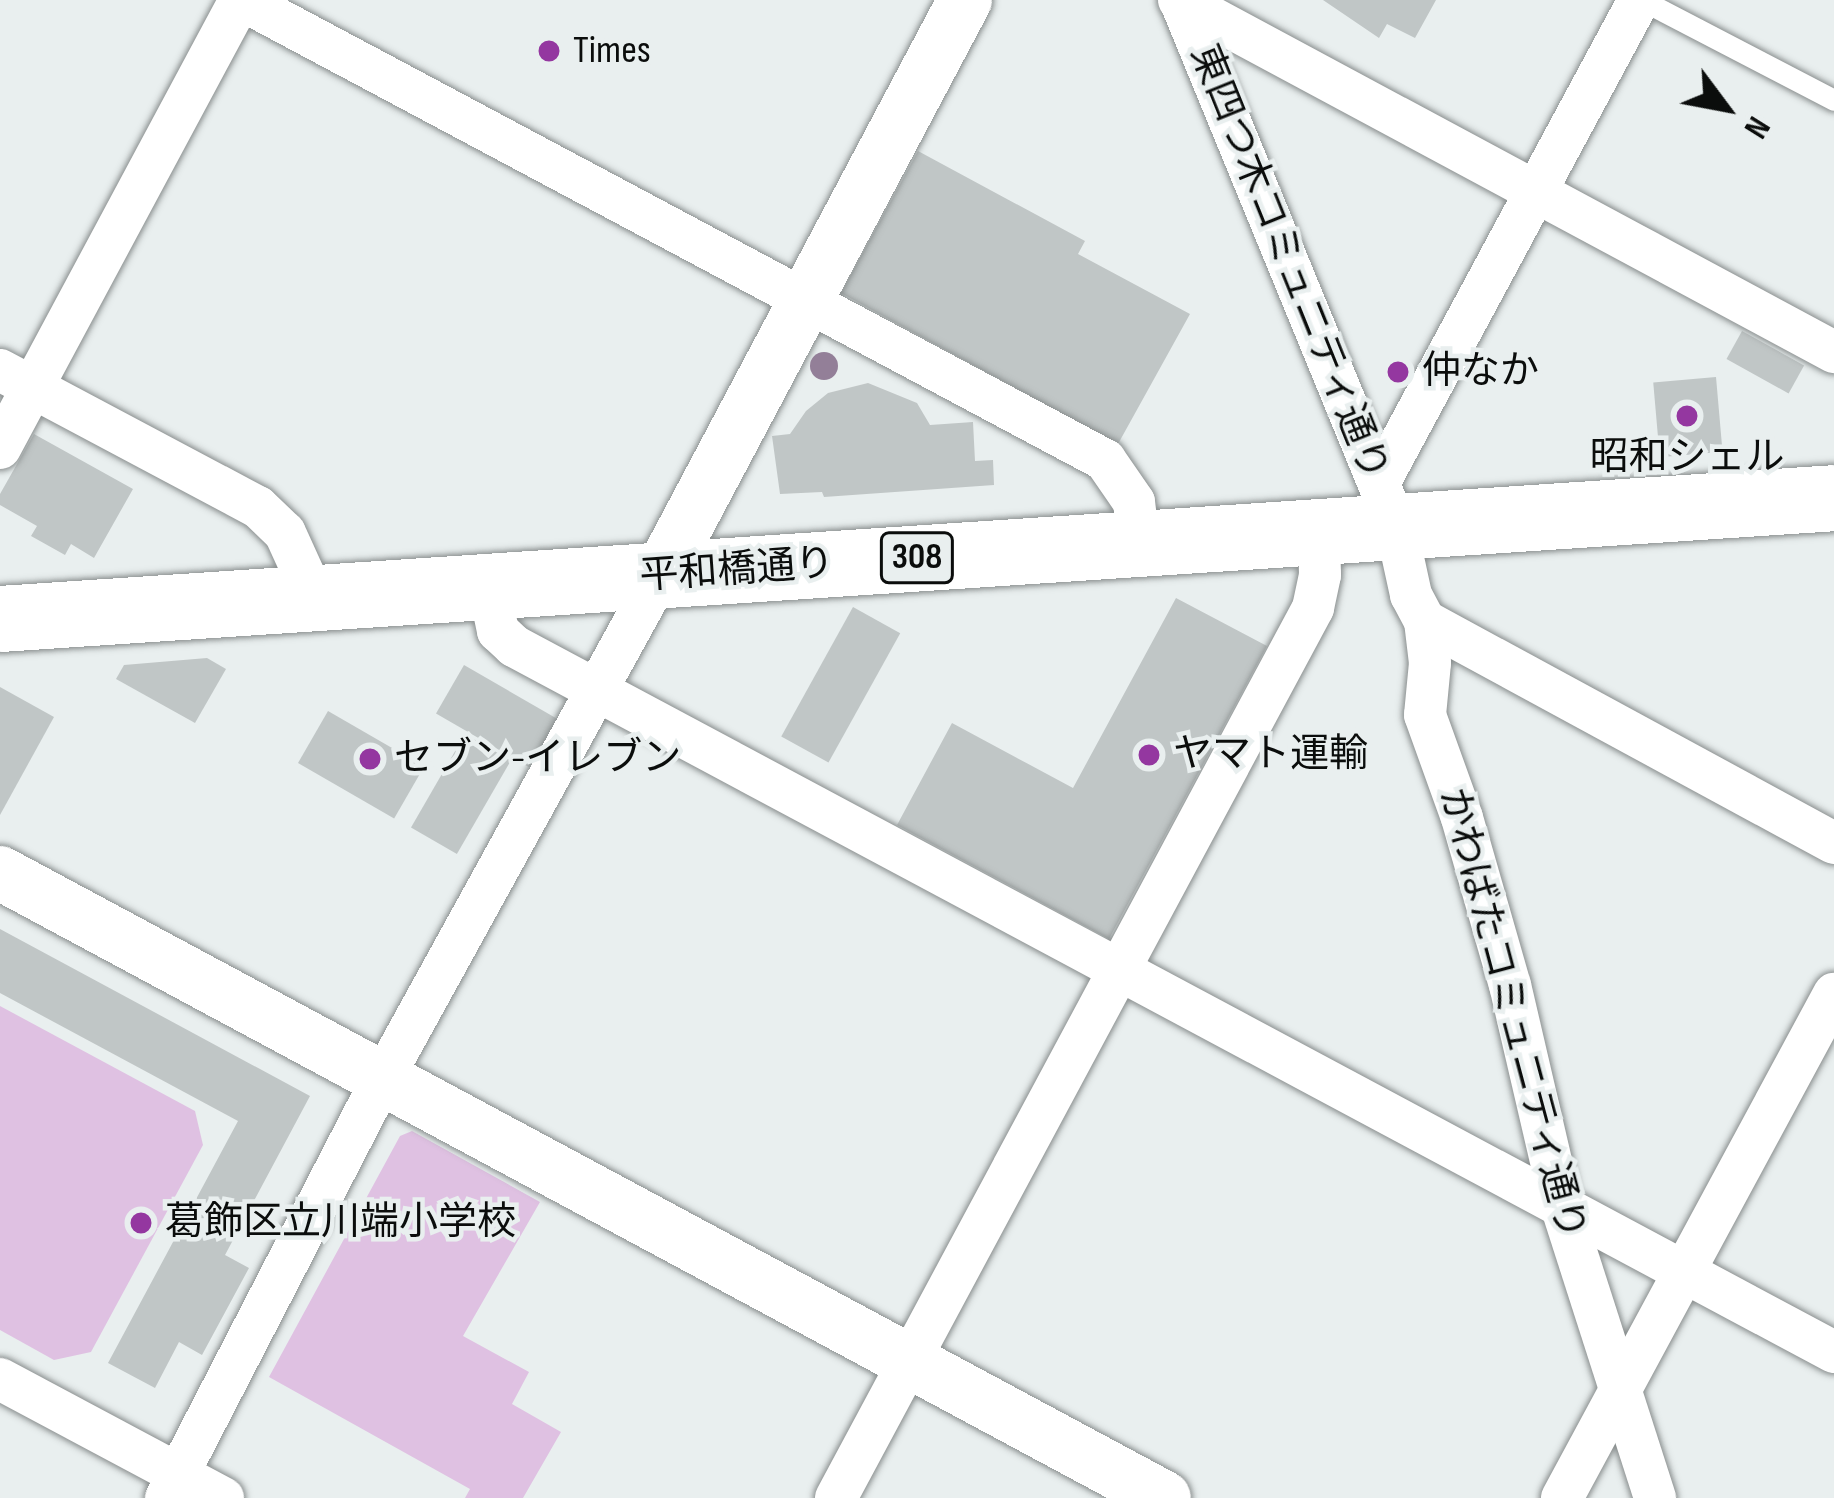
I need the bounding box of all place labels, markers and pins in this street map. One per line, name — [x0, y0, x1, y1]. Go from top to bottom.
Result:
place label: Times — [573, 28, 651, 74]
marker: Times — [536, 38, 562, 64]
place label: 仲なか — [1422, 349, 1539, 395]
marker: 仲なか — [1385, 359, 1411, 385]
marker: 昭和シェル — [1674, 403, 1700, 429]
place label: 昭和シェル — [1590, 435, 1784, 481]
place label: ヤマト運輸 — [1173, 732, 1368, 778]
place label: セブン-イレブン — [394, 736, 681, 782]
marker: ヤマト運輸 — [1136, 742, 1162, 768]
marker: セブン-イレブン — [357, 746, 383, 772]
place label: 葛飾区立川端小学校 — [165, 1200, 516, 1246]
marker: 葛飾区立川端小学校 — [128, 1210, 154, 1236]

